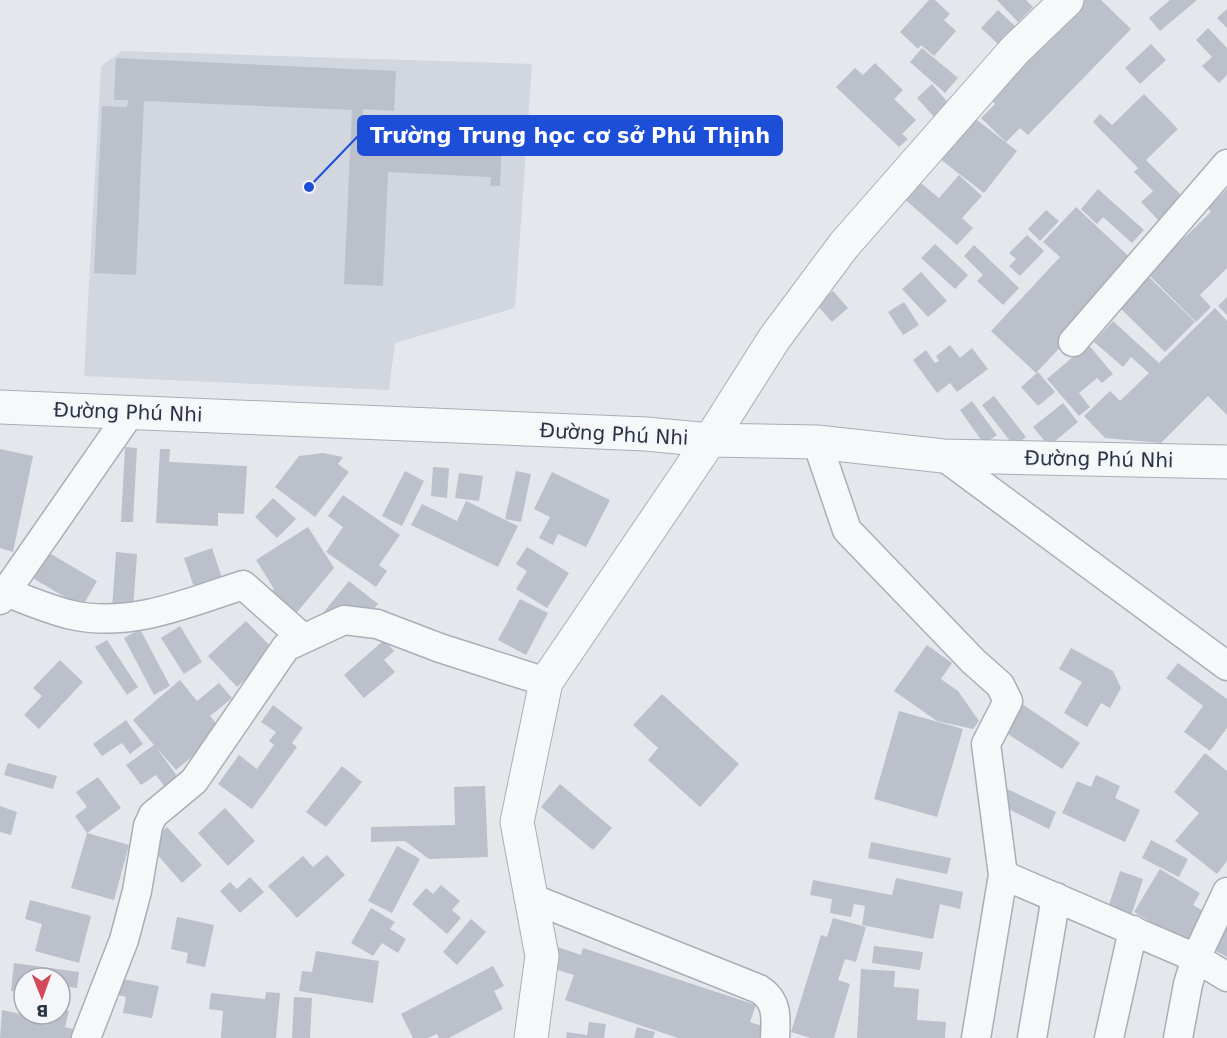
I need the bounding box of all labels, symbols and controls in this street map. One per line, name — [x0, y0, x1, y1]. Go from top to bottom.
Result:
callout: Trường Trung học cơ sở Phú Thịnh — [358, 116, 782, 155]
text: Trường Trung học cơ sở Phú Thịnh — [370, 124, 770, 148]
street label: Đường Phú Nhi — [53, 397, 203, 427]
street label: Đường Phú Nhi — [539, 418, 689, 450]
street label: Đường Phú Nhi — [1024, 446, 1174, 472]
north arrow — [12, 966, 72, 1026]
text: B — [36, 1001, 49, 1020]

